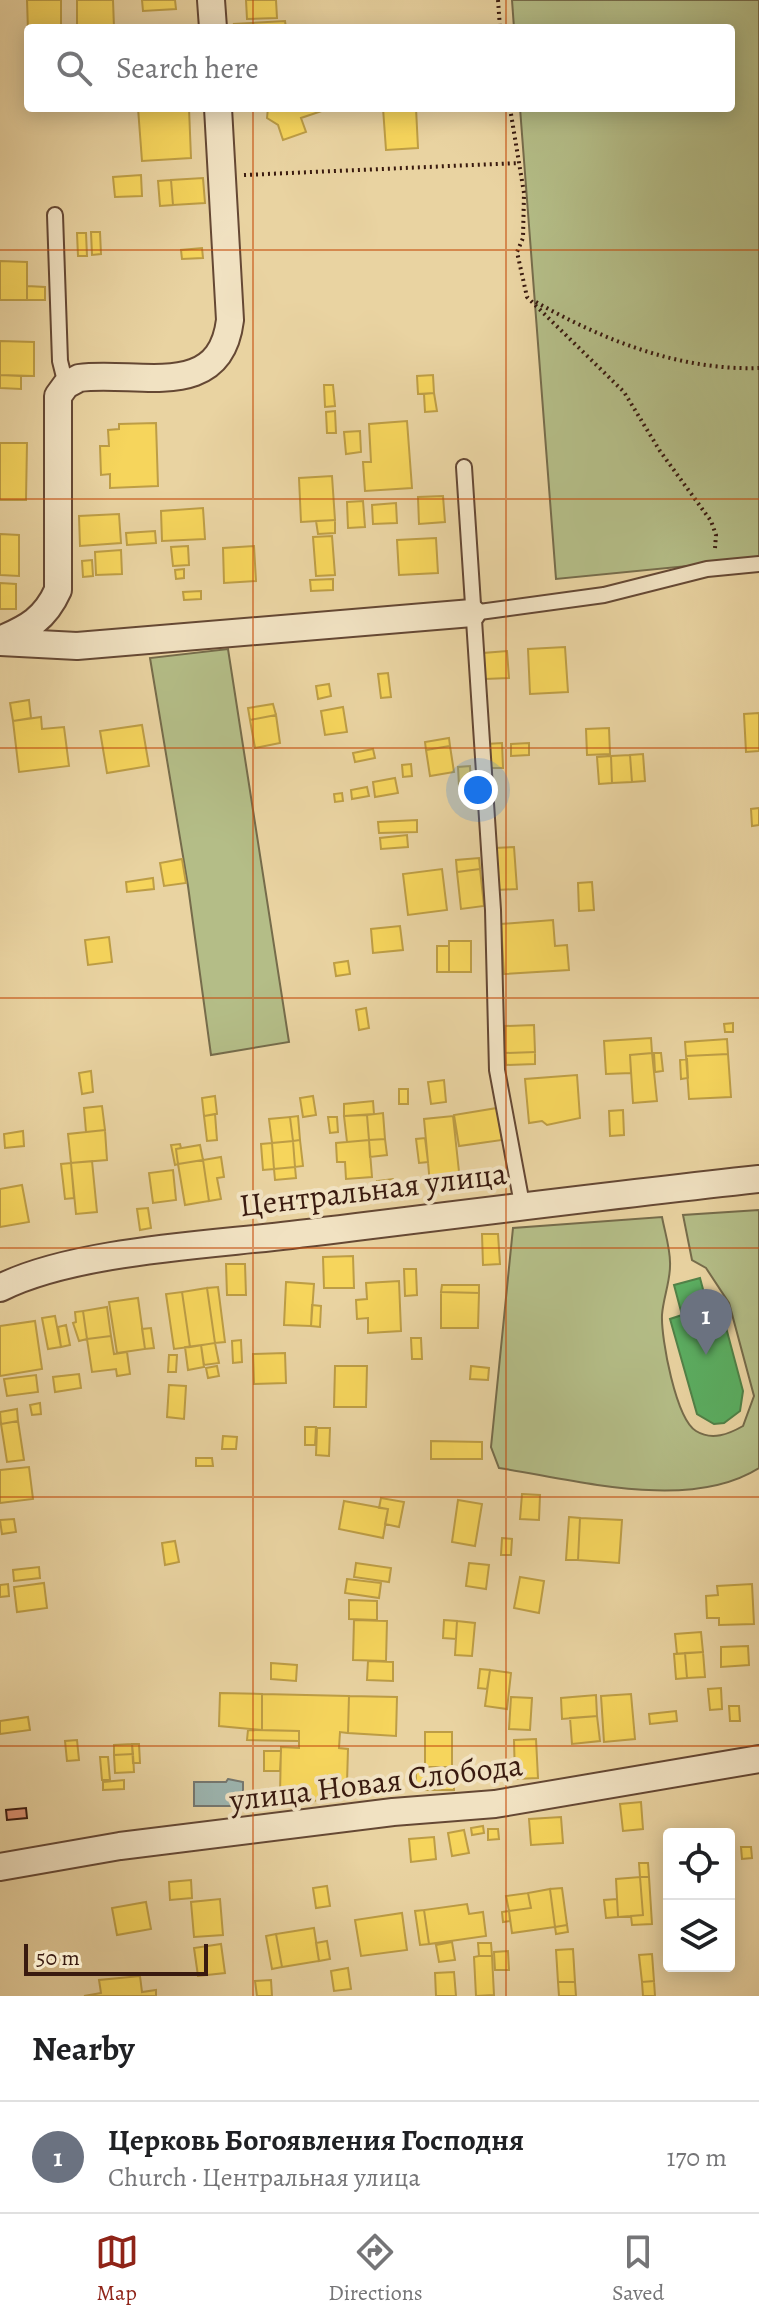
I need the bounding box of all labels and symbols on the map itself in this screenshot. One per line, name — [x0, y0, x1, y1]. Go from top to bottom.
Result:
your location — [458, 770, 498, 810]
street label: Центральная улица — [237, 1151, 509, 1227]
pin: 1 — [680, 1289, 732, 1355]
street label: улица Новая Слобода — [226, 1742, 525, 1822]
scale bar — [24, 1940, 208, 1976]

